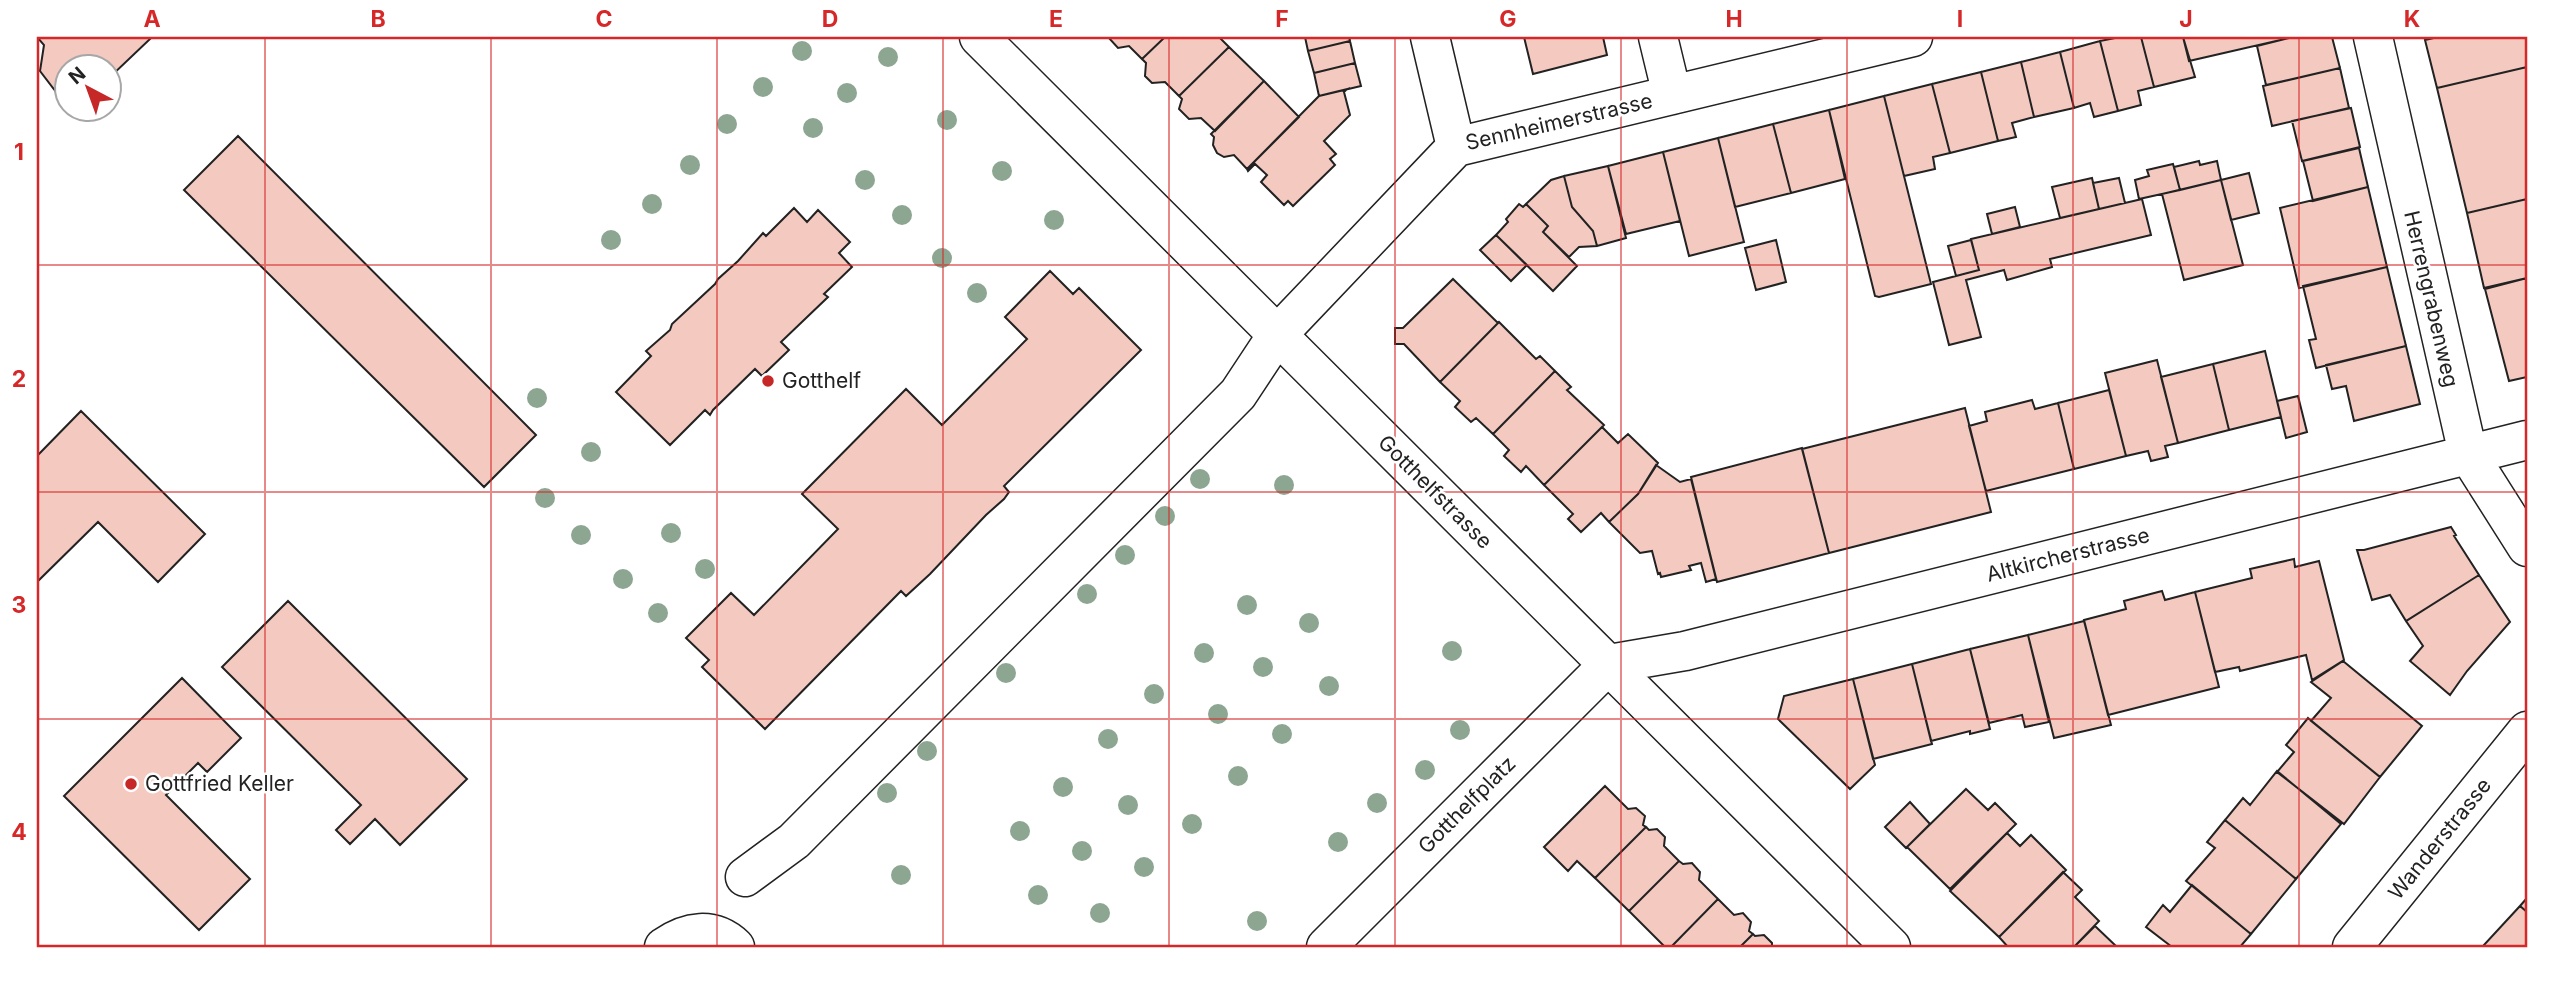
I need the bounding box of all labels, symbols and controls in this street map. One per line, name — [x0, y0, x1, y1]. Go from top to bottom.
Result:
text: A — [143, 5, 161, 33]
text: B — [370, 5, 386, 33]
text: C — [595, 5, 613, 33]
text: D — [822, 5, 838, 33]
text: E — [1049, 5, 1063, 33]
text: F — [1275, 5, 1289, 33]
text: G — [1499, 5, 1517, 33]
text: H — [1725, 5, 1743, 33]
text: I — [1957, 5, 1963, 33]
text: J — [2179, 5, 2193, 33]
text: K — [2404, 5, 2420, 33]
north arrow — [52, 52, 122, 122]
text: N — [64, 62, 90, 89]
street label: Sennheimerstrasse — [1463, 88, 1655, 155]
text: 1 — [14, 138, 24, 166]
street label: Herrengrabenweg — [2399, 208, 2464, 390]
text: 2 — [12, 365, 26, 393]
place label: Gotthelf — [782, 368, 861, 393]
marker: Gotthelf — [760, 373, 776, 389]
street label: Gotthelfstrasse — [1373, 430, 1497, 554]
street label: Altkircherstrasse — [1984, 522, 2152, 587]
text: 3 — [12, 591, 26, 619]
street label: Gotthelfplatz — [1413, 751, 1520, 858]
place label: Gottfried Keller — [145, 771, 294, 796]
street label: Wanderstrasse — [2383, 773, 2496, 904]
marker: Gottfried Keller — [123, 776, 139, 792]
text: 4 — [11, 818, 27, 846]

